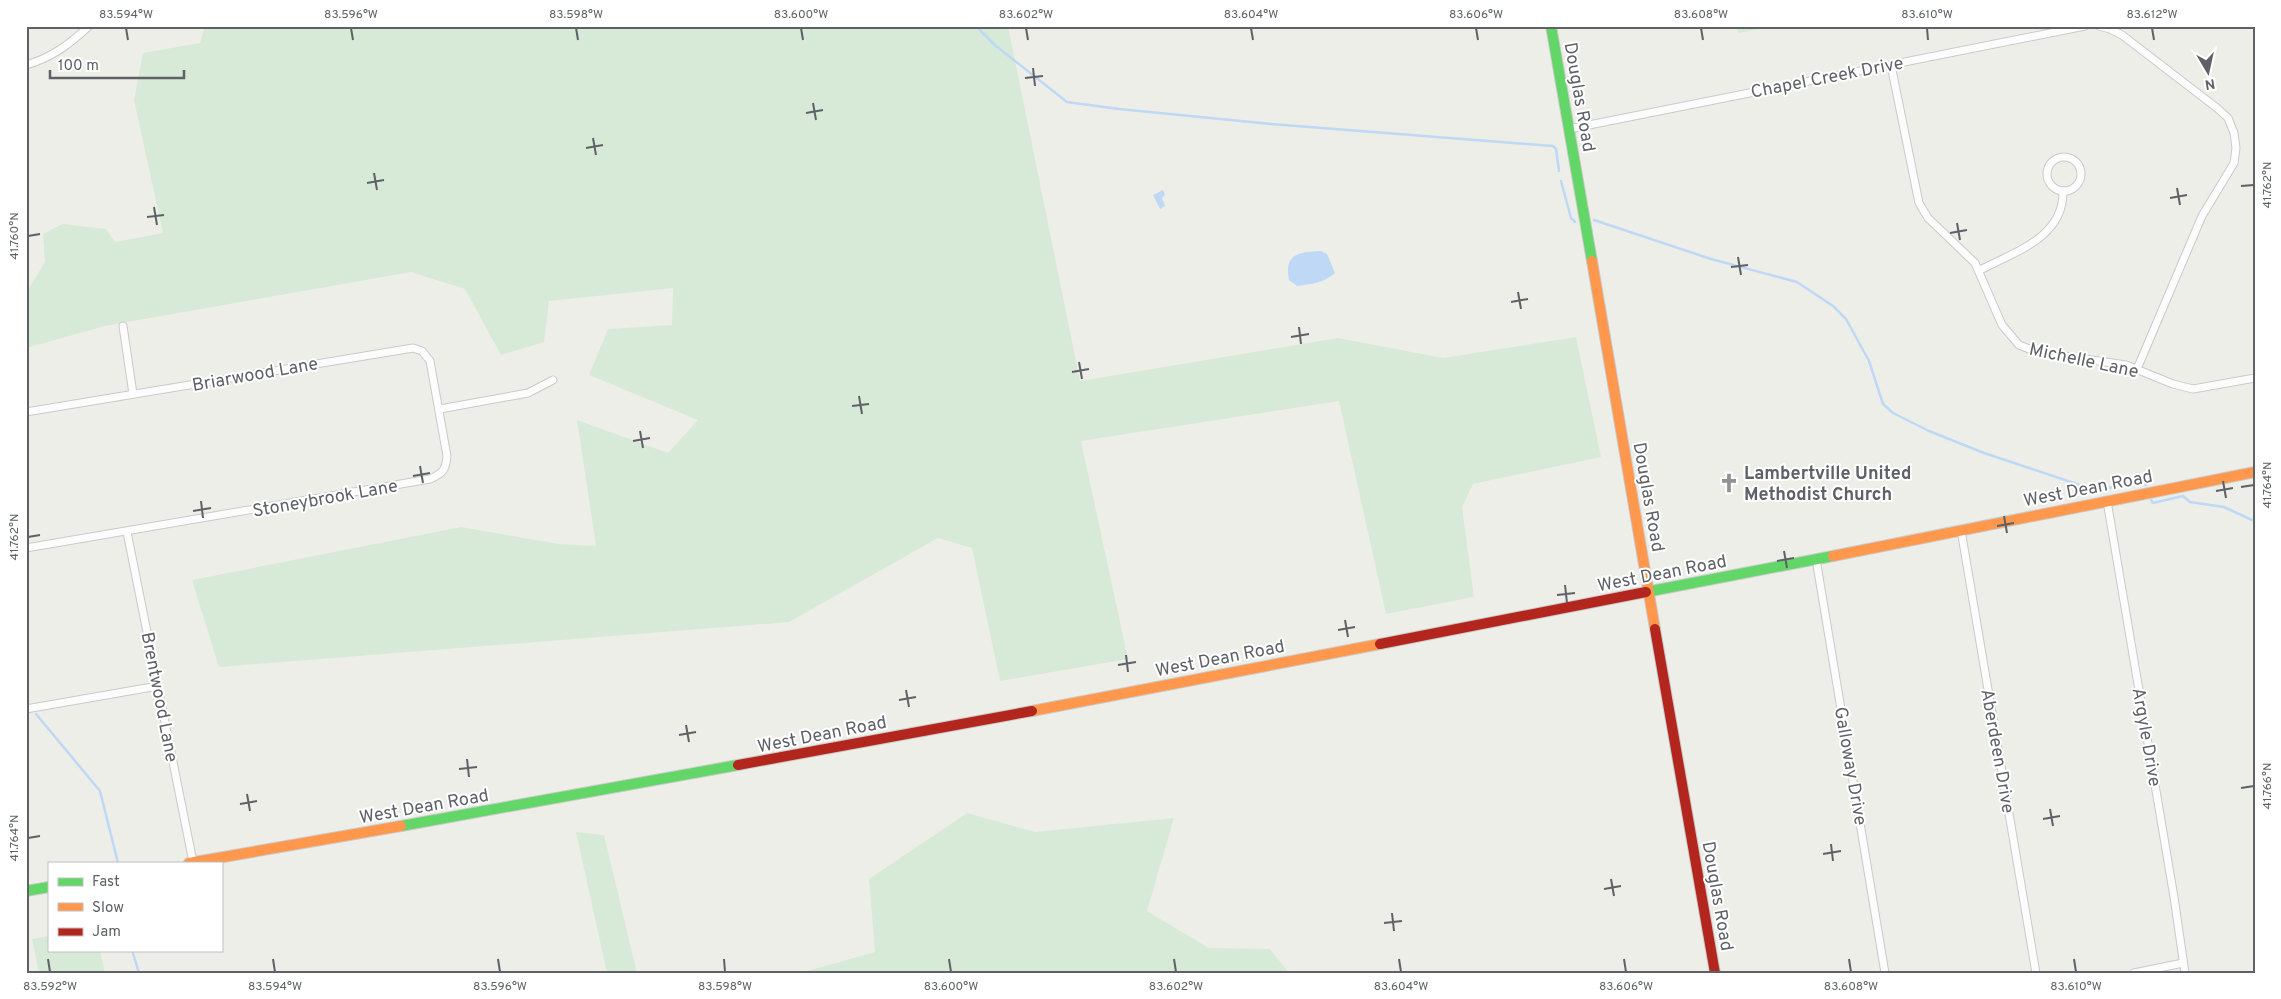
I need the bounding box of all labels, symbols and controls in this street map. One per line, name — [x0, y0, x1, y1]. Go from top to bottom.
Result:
text: 83.594°W — [99, 7, 153, 23]
text: 83.596°W — [324, 7, 378, 23]
text: 83.598°W — [549, 7, 603, 23]
text: 83.600°W — [774, 7, 828, 23]
text: 83.602°W — [999, 7, 1053, 23]
text: 83.604°W — [1224, 7, 1278, 23]
text: 83.606°W — [1449, 7, 1503, 23]
text: 83.608°W — [1674, 7, 1728, 23]
text: 83.610°W — [1901, 7, 1953, 23]
text: 83.612°W — [2126, 7, 2178, 23]
street label: Douglas Road — [1558, 41, 1599, 154]
scale bar — [50, 48, 184, 80]
north arrow — [2184, 48, 2234, 98]
street label: Chapel Creek Drive — [1749, 52, 1906, 105]
text: 100 m — [58, 57, 99, 76]
text: N — [2203, 74, 2216, 93]
text: 41.762°N — [2260, 162, 2276, 208]
text: 41.760°N — [7, 212, 23, 260]
street label: Michelle Lane — [2027, 339, 2141, 384]
street label: Briarwood Lane — [190, 353, 320, 398]
street label: Douglas Road — [1627, 441, 1668, 554]
text: 41.764°N — [2260, 461, 2276, 509]
place label: Lambertville United Methodist Church — [1744, 463, 1911, 507]
street label: West Dean Road — [2022, 466, 2155, 513]
church icon: Lambertville United Methodist Church — [1718, 472, 1740, 494]
street label: Stoneybrook Lane — [251, 475, 400, 524]
text: 41.762°N — [7, 514, 23, 560]
street label: West Dean Road — [1596, 551, 1729, 598]
street label: Brentwood Lane — [135, 630, 182, 764]
street label: West Dean Road — [1154, 636, 1287, 683]
street label: Argyle Drive — [2126, 686, 2166, 788]
street label: Aberdeen Drive — [1974, 687, 2019, 815]
street label: Galloway Drive — [1828, 705, 1871, 827]
street label: West Dean Road — [756, 712, 889, 759]
text: 41.766°N — [2260, 763, 2276, 809]
street label: West Dean Road — [358, 785, 491, 830]
text: 41.764°N — [7, 814, 23, 862]
street label: Douglas Road — [1696, 840, 1737, 953]
legend — [48, 862, 222, 952]
text: Fast — [92, 873, 120, 892]
text: Slow — [92, 899, 124, 918]
text: Jam — [92, 923, 121, 942]
text: 83.592°W — [23, 979, 77, 995]
text: 83.594°W — [248, 979, 302, 995]
text: 83.596°W — [473, 979, 527, 995]
text: 83.598°W — [698, 979, 752, 995]
text: 83.600°W — [924, 979, 978, 995]
text: 83.602°W — [1149, 979, 1203, 995]
text: 83.604°W — [1374, 979, 1428, 995]
text: 83.606°W — [1599, 979, 1653, 995]
text: 83.608°W — [1824, 979, 1878, 995]
text: 83.610°W — [2050, 979, 2102, 995]

